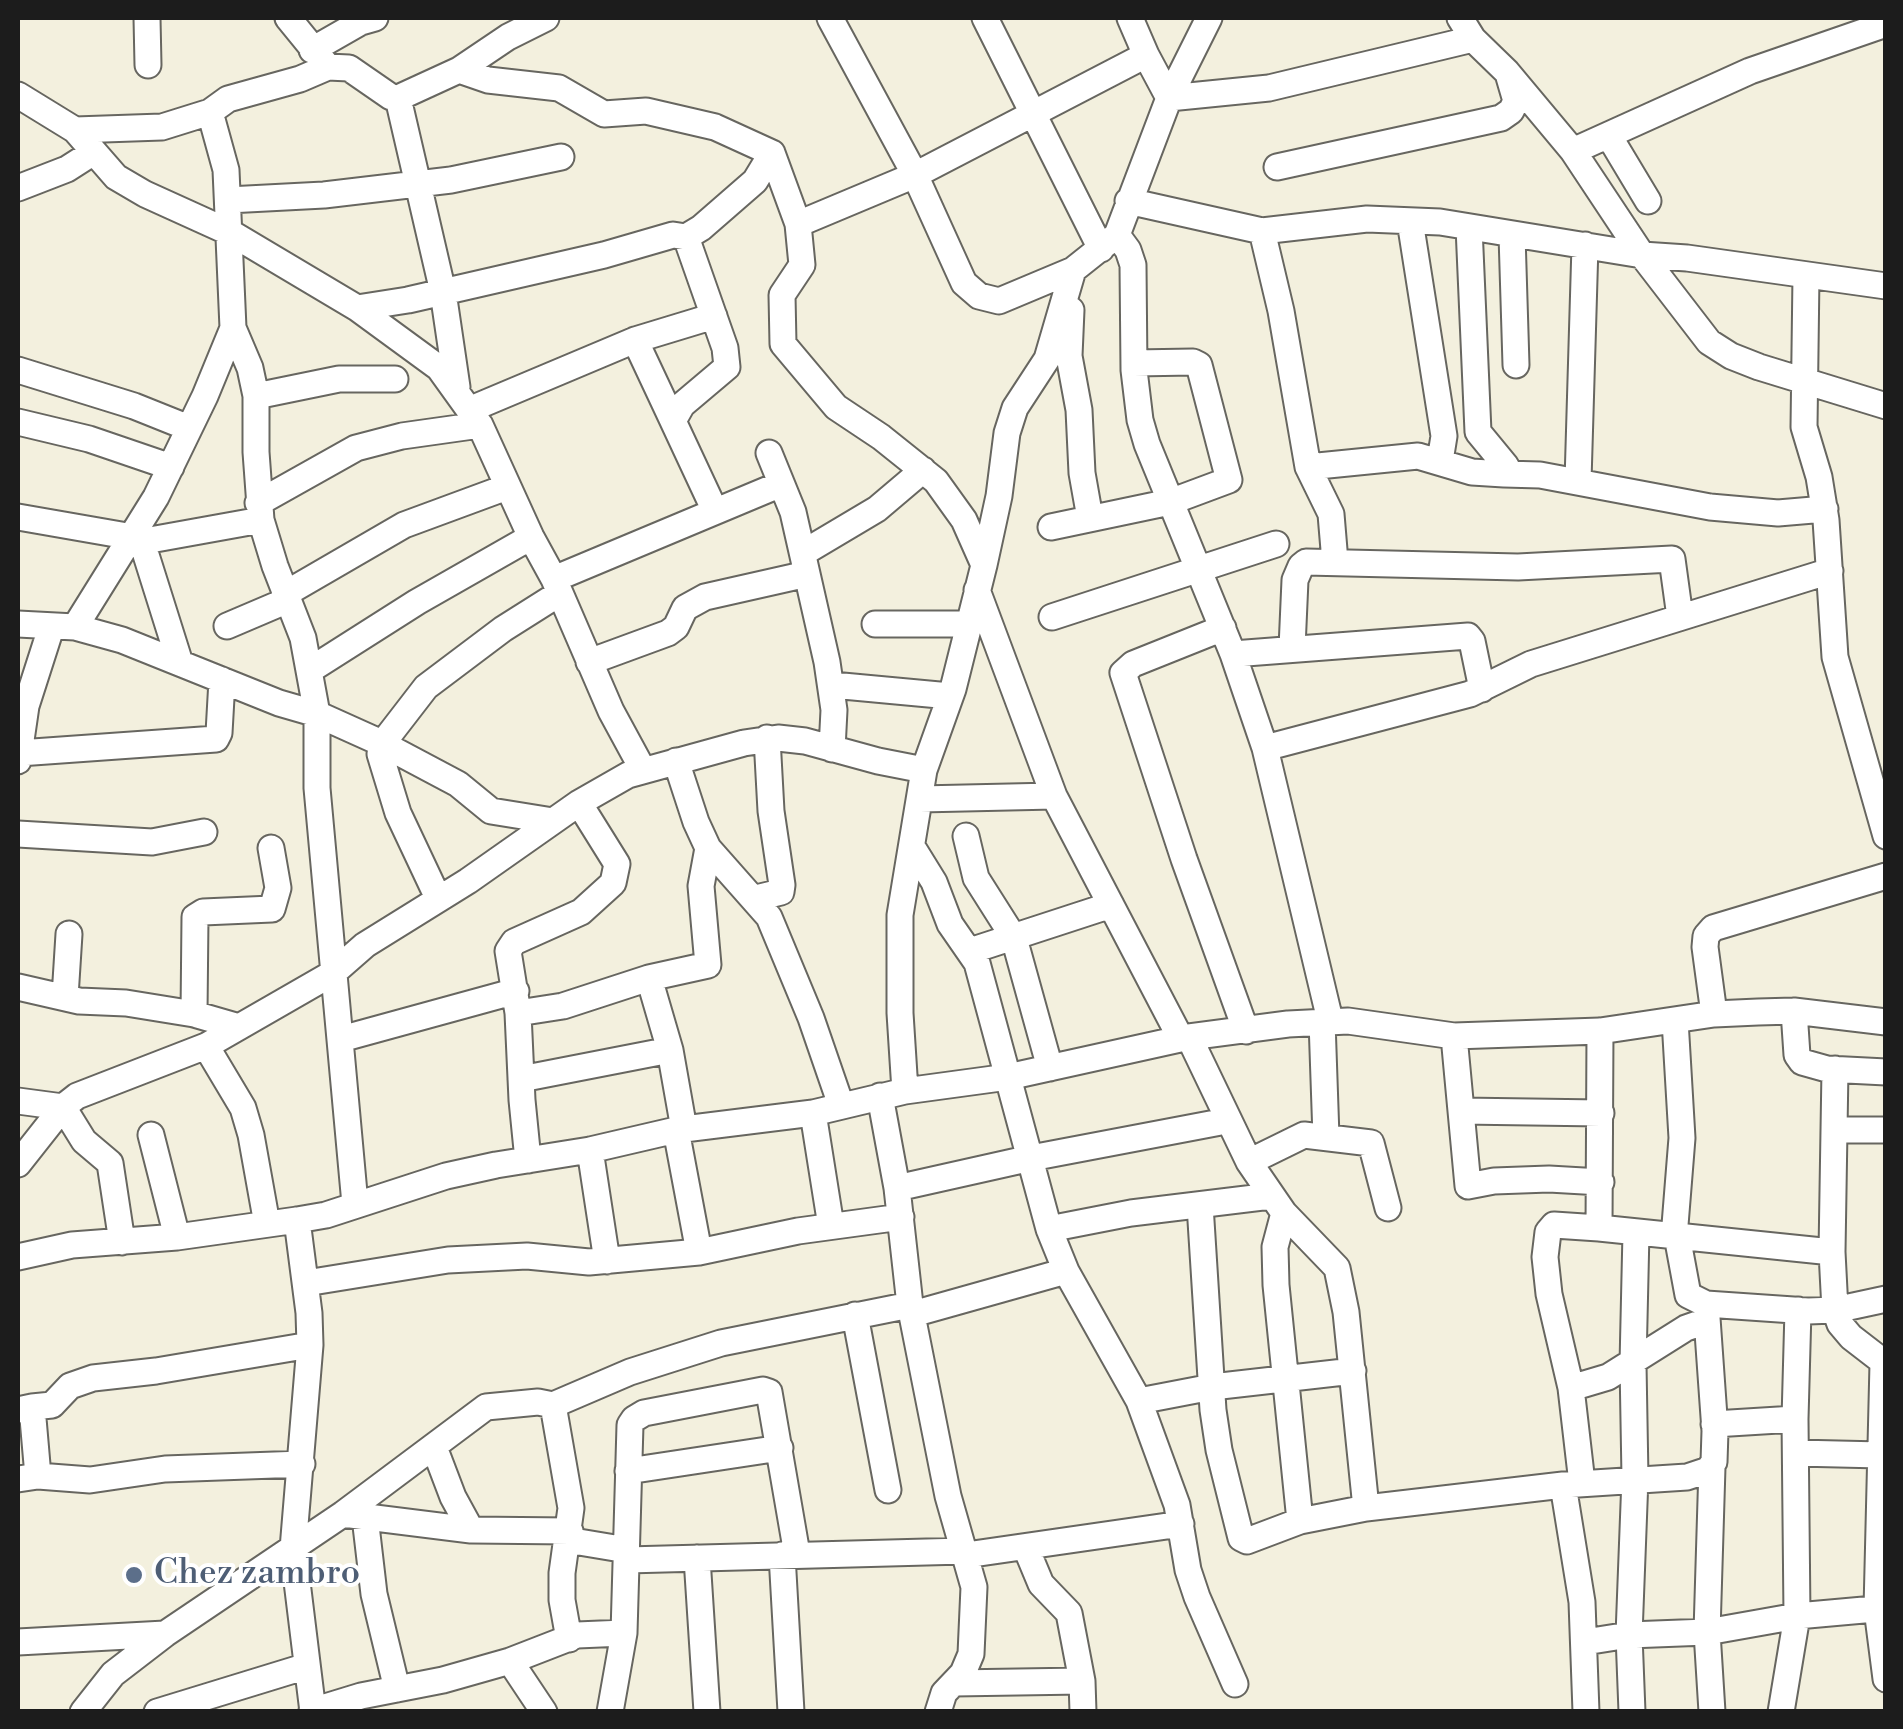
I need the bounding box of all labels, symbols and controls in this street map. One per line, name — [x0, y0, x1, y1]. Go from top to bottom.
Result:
place label: Chez zambro — [154, 1554, 360, 1596]
marker: Chez zambro — [123, 1564, 145, 1586]

